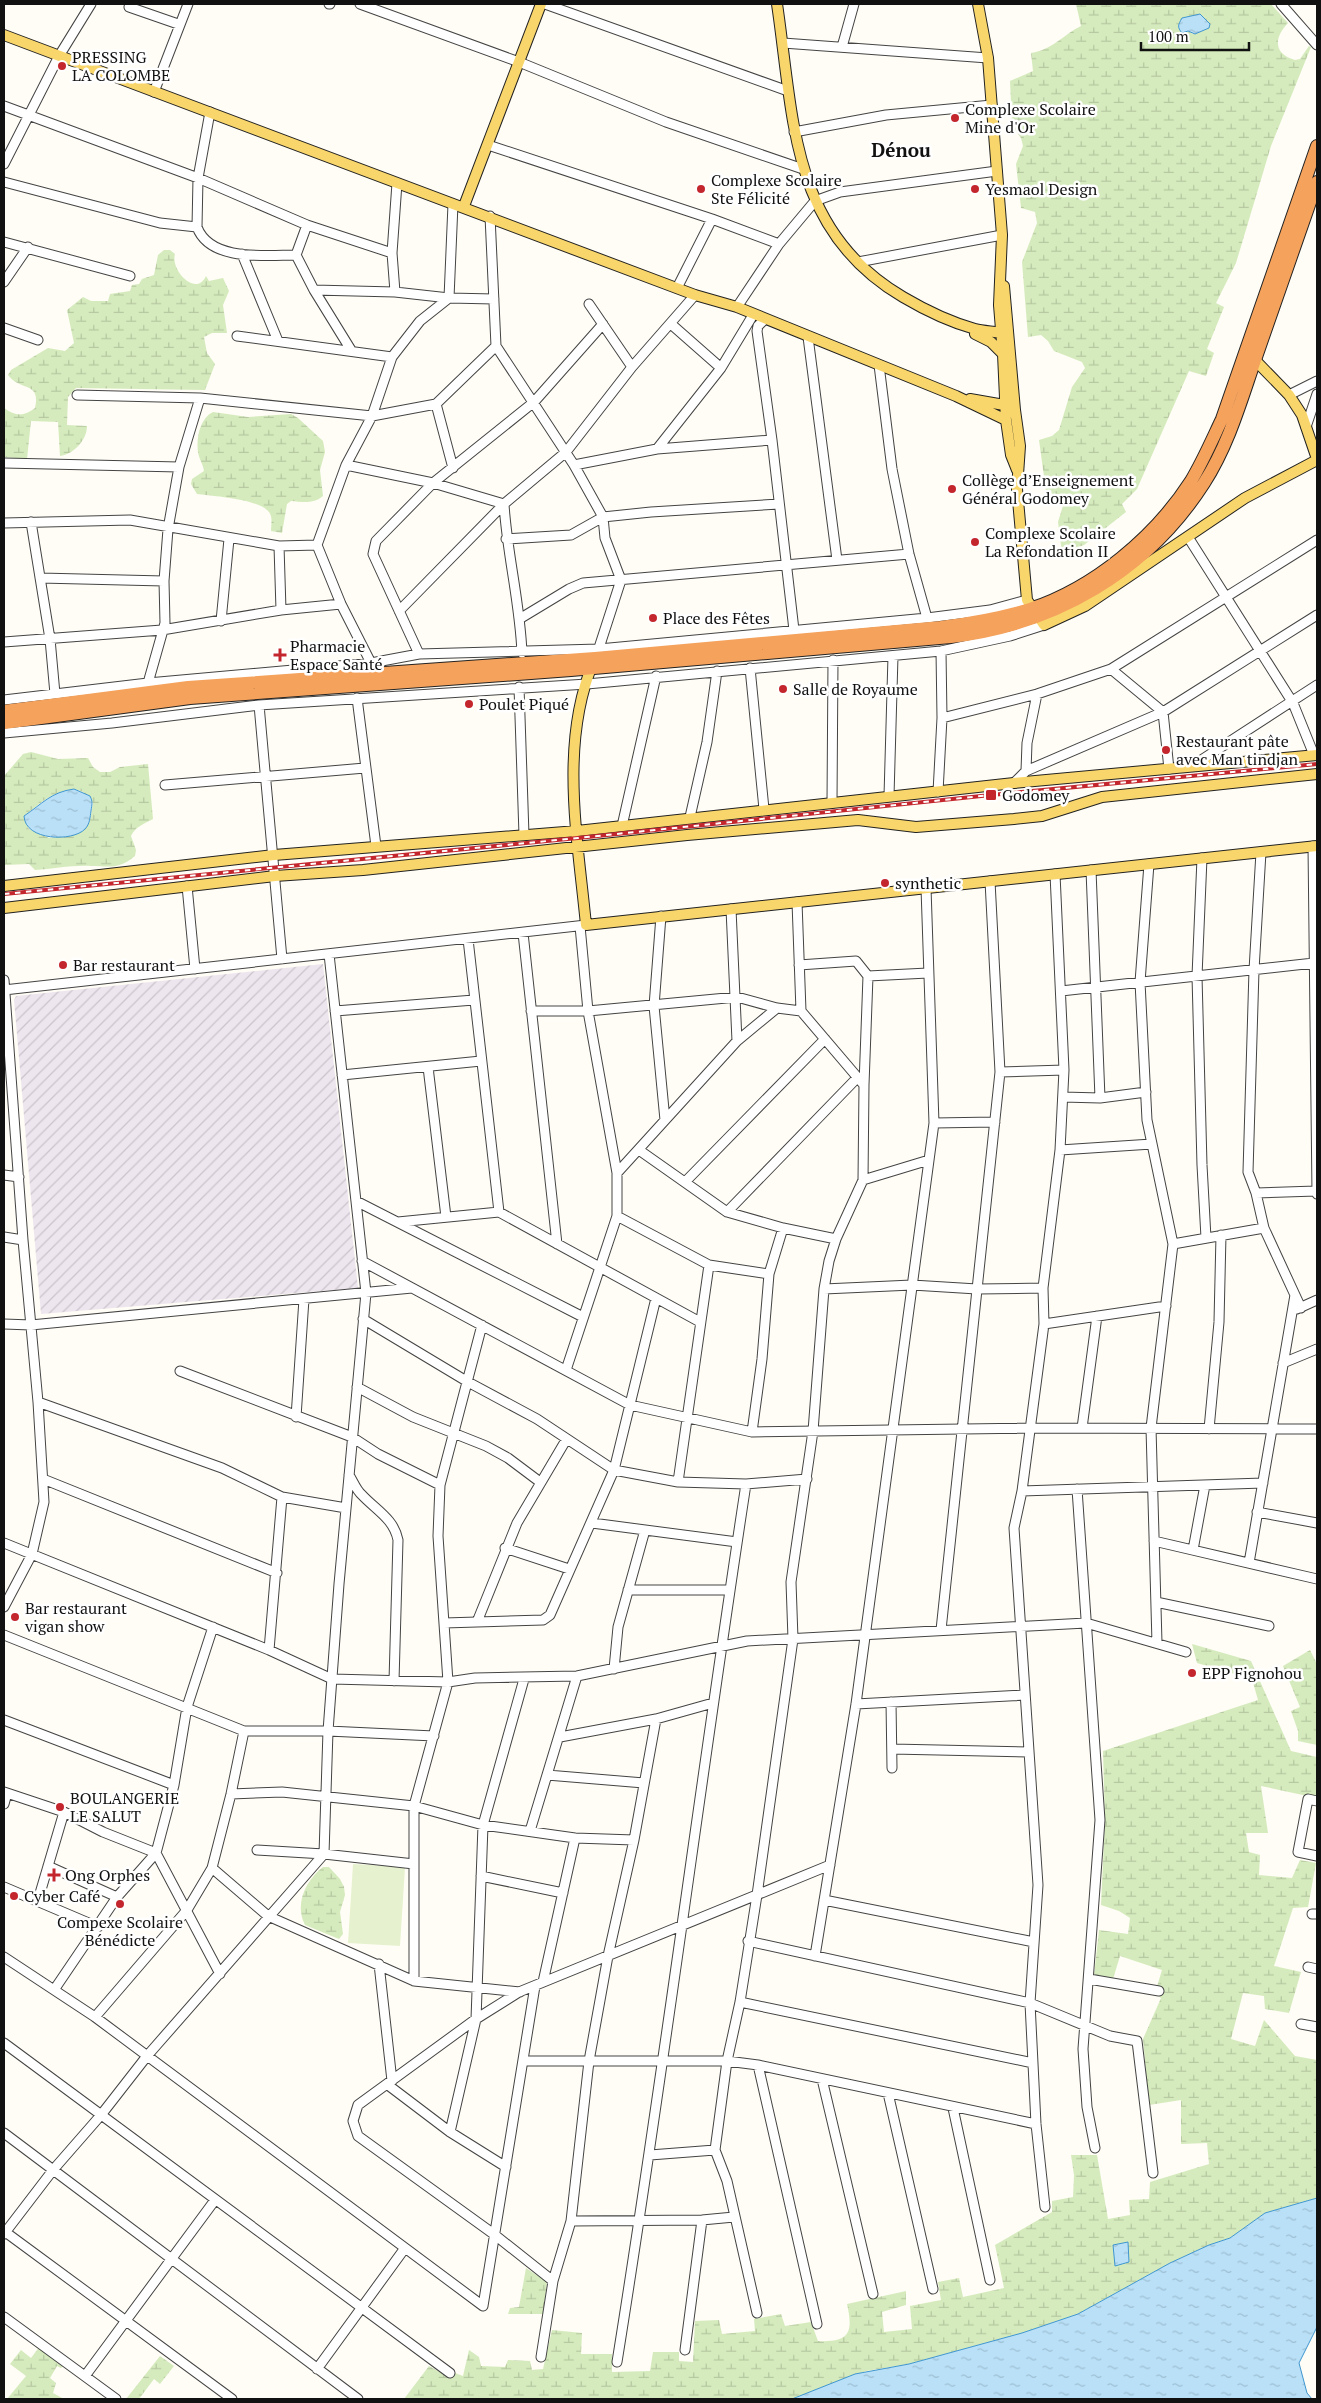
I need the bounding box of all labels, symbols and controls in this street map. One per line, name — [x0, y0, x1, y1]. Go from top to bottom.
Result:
scale bar — [1141, 20, 1248, 52]
text: 100 m — [1148, 26, 1189, 46]
place label: PRESSING LA COLOMBE — [72, 46, 170, 86]
marker: PRESSING LA COLOMBE — [56, 60, 68, 72]
place label: Complexe Scolaire Mine d'Or — [965, 98, 1096, 138]
marker: Complexe Scolaire Mine d'Or — [949, 112, 961, 124]
district label: Dénou — [871, 137, 931, 162]
place label: Complexe Scolaire Ste Félicité — [711, 169, 842, 209]
place label: Yesmaol Design — [985, 178, 1098, 200]
marker: Complexe Scolaire Ste Félicité — [695, 183, 707, 195]
marker: Yesmaol Design — [969, 183, 981, 195]
place label: Collège d’Enseignement Général Godomey — [962, 469, 1134, 509]
marker: Collège d’Enseignement Général Godomey — [946, 483, 958, 495]
place label: Complexe Scolaire La Refondation II — [985, 522, 1116, 562]
marker: Complexe Scolaire La Refondation II — [969, 536, 981, 548]
place label: Place des Fêtes — [663, 607, 770, 629]
marker: Place des Fêtes — [647, 612, 659, 624]
place label: Pharmacie Espace Santé — [290, 635, 383, 675]
marker: Pharmacie Espace Santé — [274, 649, 286, 661]
place label: Salle de Royaume — [793, 678, 918, 700]
marker: Salle de Royaume — [777, 683, 789, 695]
place label: Poulet Piqué — [479, 693, 569, 715]
marker: Poulet Piqué — [463, 698, 475, 710]
place label: Restaurant pâte avec Man tindjan — [1176, 730, 1298, 770]
marker: Restaurant pâte avec Man tindjan — [1160, 744, 1172, 756]
place label: Godomey — [1002, 784, 1070, 806]
marker: Godomey — [984, 788, 998, 802]
place label: synthetic — [895, 872, 961, 894]
marker: synthetic — [879, 877, 891, 889]
place label: Bar restaurant — [73, 954, 175, 976]
marker: Bar restaurant — [57, 959, 69, 971]
place label: Bar restaurant vigan show — [24, 1597, 127, 1637]
marker: Bar restaurant vigan show — [9, 1611, 21, 1623]
place label: EPP Fignohou — [1202, 1662, 1302, 1684]
marker: EPP Fignohou — [1186, 1667, 1198, 1679]
place label: BOULANGERIE LE SALUT — [70, 1787, 179, 1827]
marker: BOULANGERIE LE SALUT — [54, 1801, 66, 1813]
place label: Ong Orphes — [65, 1864, 150, 1886]
marker: Ong Orphes — [47, 1868, 61, 1882]
place label: Cyber Café — [24, 1885, 100, 1907]
marker: Cyber Café — [8, 1890, 20, 1902]
marker: Compexe Scolaire Bénédicte — [114, 1898, 126, 1910]
place label: Compexe Scolaire Bénédicte — [57, 1911, 183, 1951]

